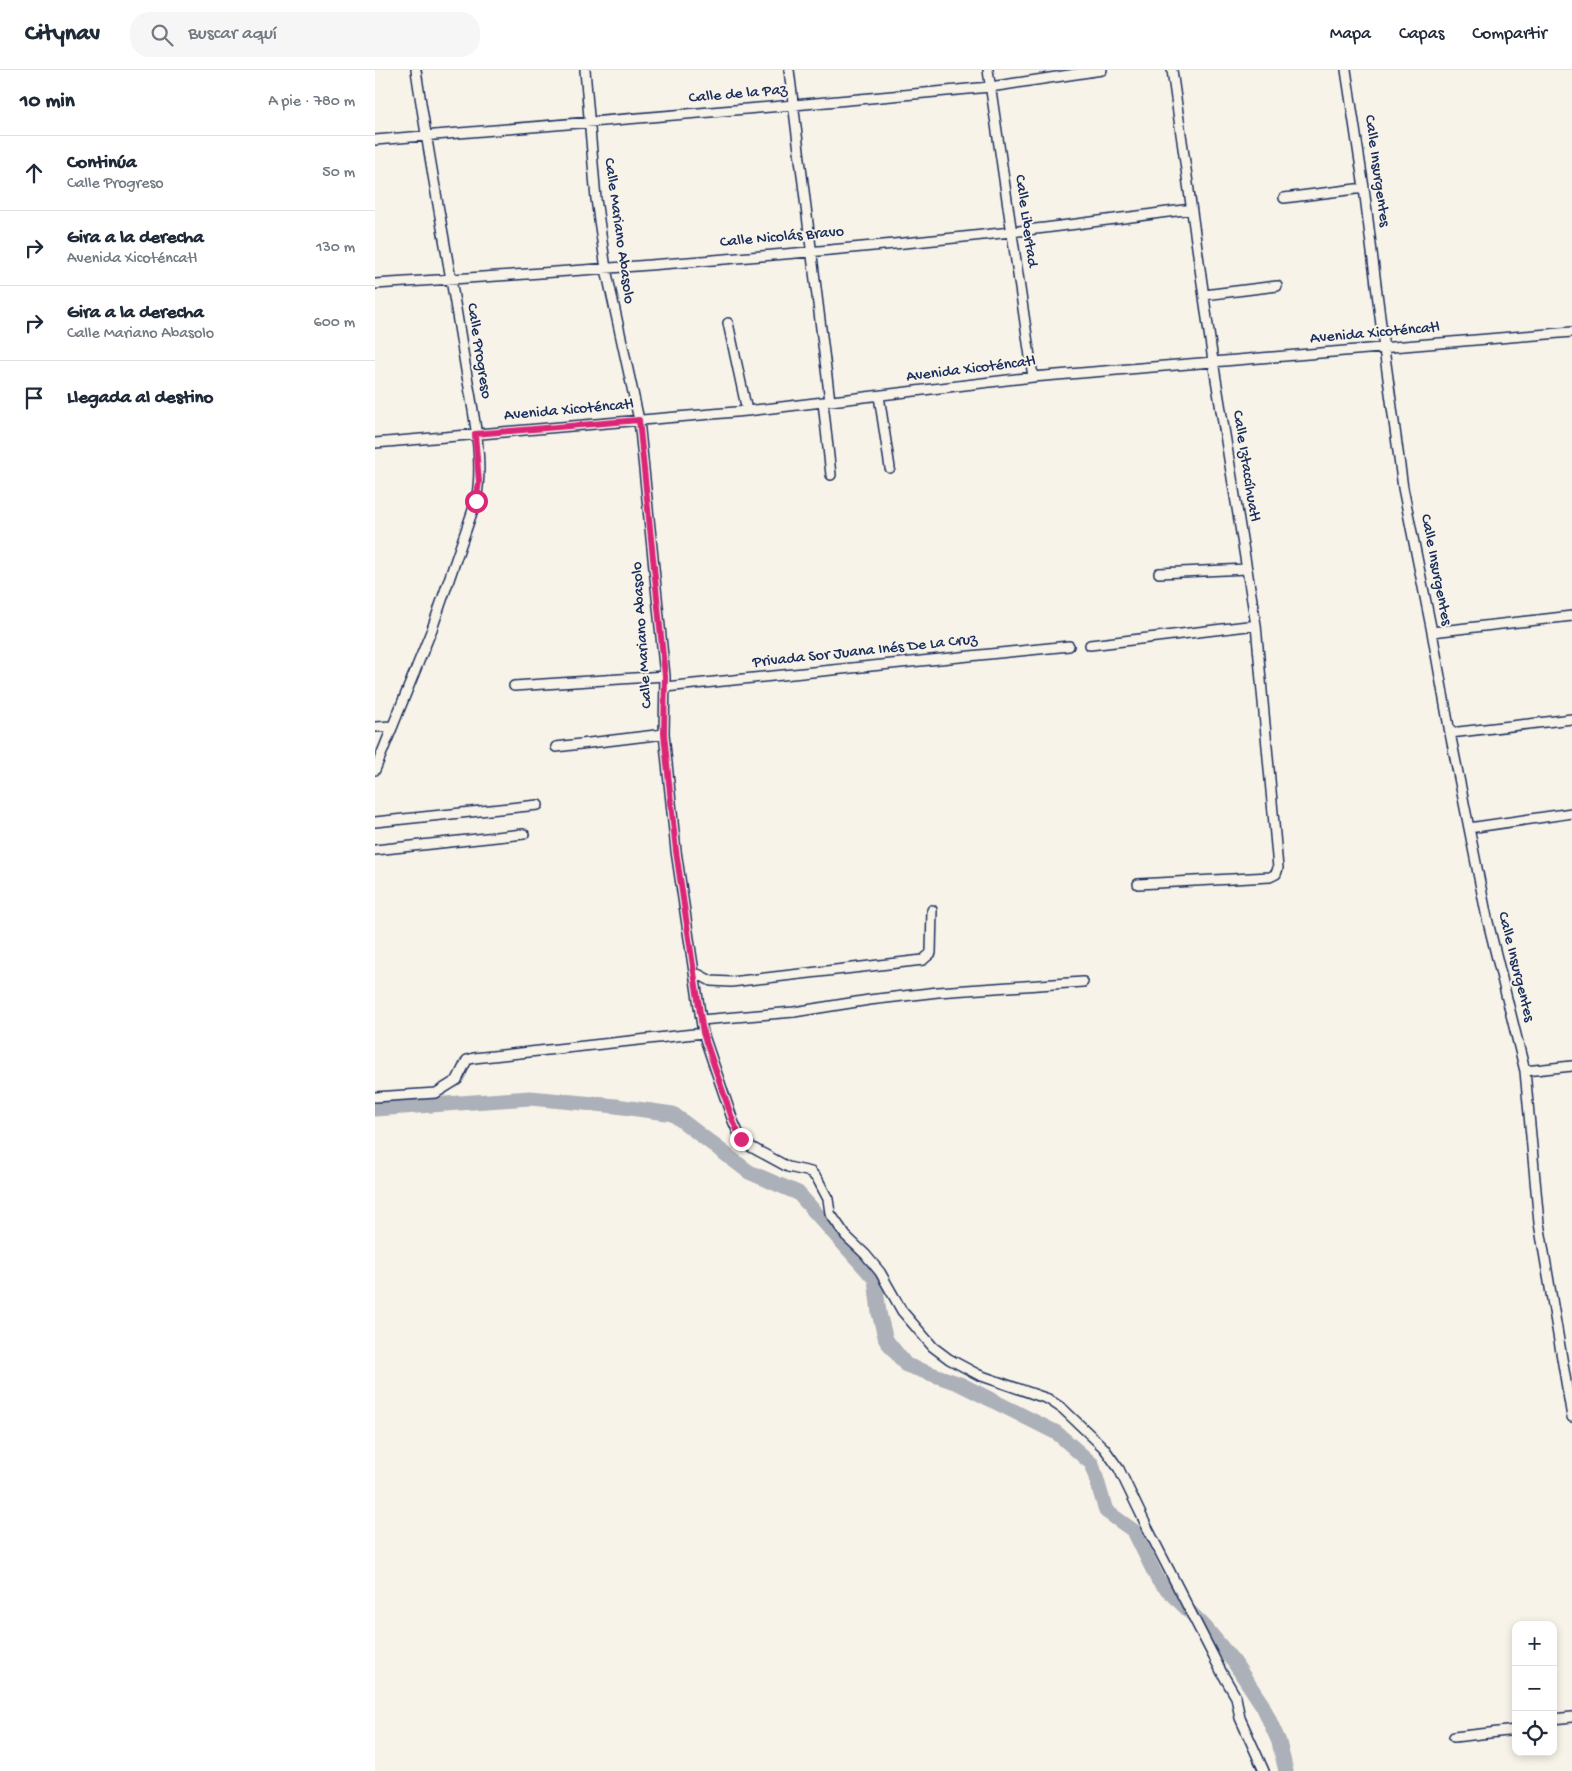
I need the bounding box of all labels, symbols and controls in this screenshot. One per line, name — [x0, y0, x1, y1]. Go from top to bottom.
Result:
search box — [130, 12, 480, 57]
text: Citynav — [25, 20, 100, 49]
icon: search — [148, 21, 176, 49]
text: Buscar aquí — [188, 23, 277, 46]
text: Mapa — [1330, 24, 1371, 45]
text: Capas — [1399, 24, 1444, 45]
text: Compartir — [1472, 24, 1547, 45]
street label: Calle de la Paz — [688, 81, 789, 109]
text: 10 min — [20, 90, 75, 115]
text: A pie · 780 m — [268, 93, 355, 112]
street label: Calle Insurgentes — [1359, 114, 1393, 229]
text: Continúa — [67, 152, 137, 175]
street label: Calle Mariano Abasolo — [598, 157, 638, 305]
icon: ahead — [20, 159, 48, 187]
text: 50 m — [322, 164, 355, 183]
street label: Calle Libertad — [1009, 174, 1041, 270]
text: Calle Progreso — [67, 175, 164, 194]
street label: Calle Nicolás Bravo — [719, 223, 845, 253]
text: Gira a la derecha — [67, 227, 204, 250]
icon: right — [20, 234, 48, 262]
text: 130 m — [316, 239, 355, 258]
text: Avenida Xicoténcatl — [67, 250, 197, 269]
text: Gira a la derecha — [67, 302, 204, 325]
street label: Calle Progreso — [461, 302, 495, 400]
icon: right — [20, 309, 48, 337]
text: 600 m — [314, 314, 355, 333]
street label: Avenida Xicoténcatl — [1309, 319, 1441, 349]
text: Calle Mariano Abasolo — [67, 325, 214, 344]
street label: Avenida Xicoténcatl — [905, 353, 1037, 387]
icon: arrive — [20, 384, 48, 412]
text: Llegada al destino — [67, 387, 213, 410]
street label: Avenida Xicoténcatl — [503, 396, 635, 426]
street label: Calle Iztaccíhuatl — [1227, 409, 1263, 523]
route start — [465, 490, 488, 513]
street label: Calle Insurgentes — [1415, 513, 1455, 628]
street label: Calle Mariano Abasolo — [628, 561, 658, 709]
street label: Privada Sor Juana Inés De La Cruz — [751, 631, 979, 673]
street label: Calle Insurgentes — [1492, 910, 1538, 1025]
route end — [730, 1128, 753, 1151]
map controls — [1512, 1621, 1557, 1756]
button: + — [1512, 1621, 1557, 1666]
button: − — [1512, 1666, 1557, 1711]
button: locate — [1512, 1711, 1557, 1756]

